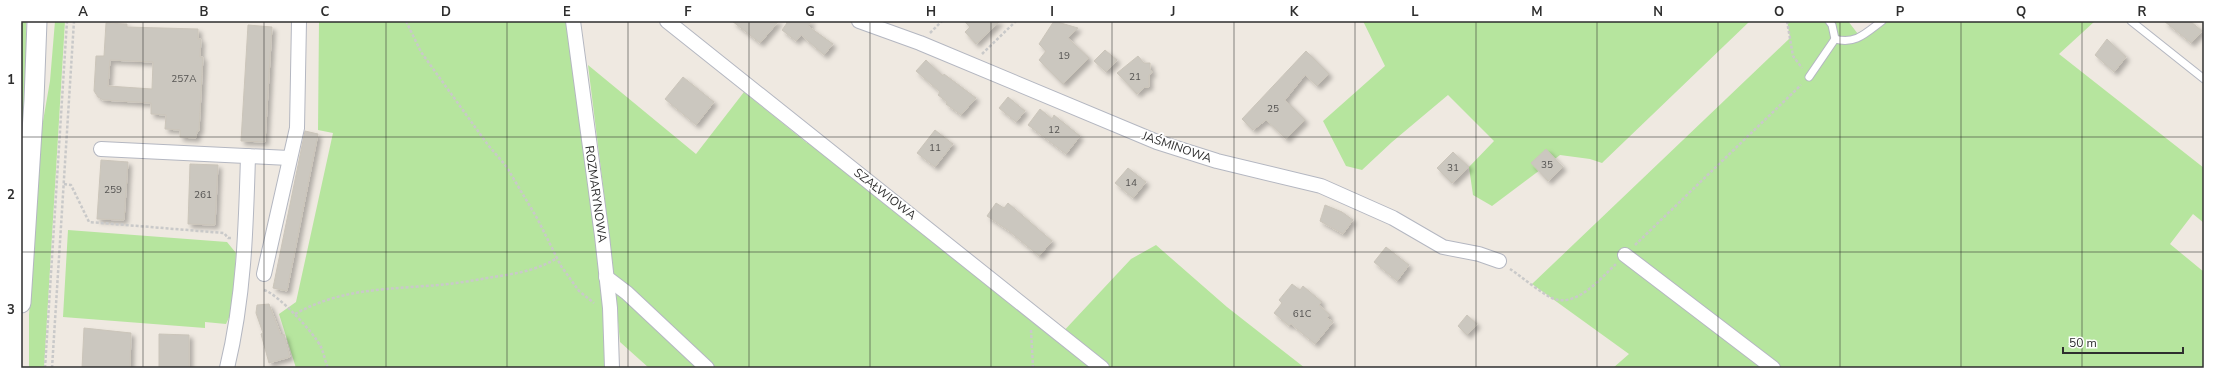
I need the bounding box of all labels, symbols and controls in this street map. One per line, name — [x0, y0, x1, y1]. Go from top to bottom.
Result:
text: A — [78, 3, 88, 21]
text: B — [200, 3, 209, 21]
text: C — [321, 3, 330, 21]
text: D — [441, 3, 451, 21]
text: E — [563, 3, 571, 21]
text: F — [684, 3, 692, 21]
text: G — [805, 3, 815, 21]
text: H — [926, 3, 936, 21]
text: I — [1050, 3, 1054, 21]
text: J — [1170, 3, 1175, 21]
text: K — [1290, 3, 1299, 21]
text: L — [1411, 3, 1419, 21]
text: M — [1531, 3, 1543, 21]
text: N — [1653, 3, 1663, 21]
text: O — [1774, 3, 1784, 21]
text: P — [1896, 3, 1905, 21]
text: Q — [2016, 3, 2026, 21]
text: R — [2138, 3, 2147, 21]
house number: 19 — [1058, 49, 1070, 63]
house number: 21 — [1129, 70, 1141, 84]
text: 1 — [7, 71, 15, 89]
house number: 257A — [171, 72, 197, 86]
house number: 25 — [1267, 102, 1279, 116]
house number: 12 — [1048, 123, 1060, 137]
street label: JAŚMINOWA — [1139, 127, 1214, 166]
house number: 11 — [929, 141, 941, 155]
street label: ROZMARYNOWA — [581, 145, 611, 244]
house number: 35 — [1541, 158, 1553, 172]
house number: 31 — [1447, 161, 1459, 175]
street label: SZAŁWIOWA — [851, 165, 920, 224]
house number: 14 — [1125, 176, 1137, 190]
house number: 259 — [104, 183, 122, 197]
text: 2 — [7, 186, 15, 204]
house number: 261 — [194, 188, 212, 202]
text: 3 — [7, 301, 15, 319]
house number: 61C — [1293, 307, 1312, 321]
scale bar — [2063, 329, 2183, 355]
text: 50 m — [2069, 335, 2097, 351]

